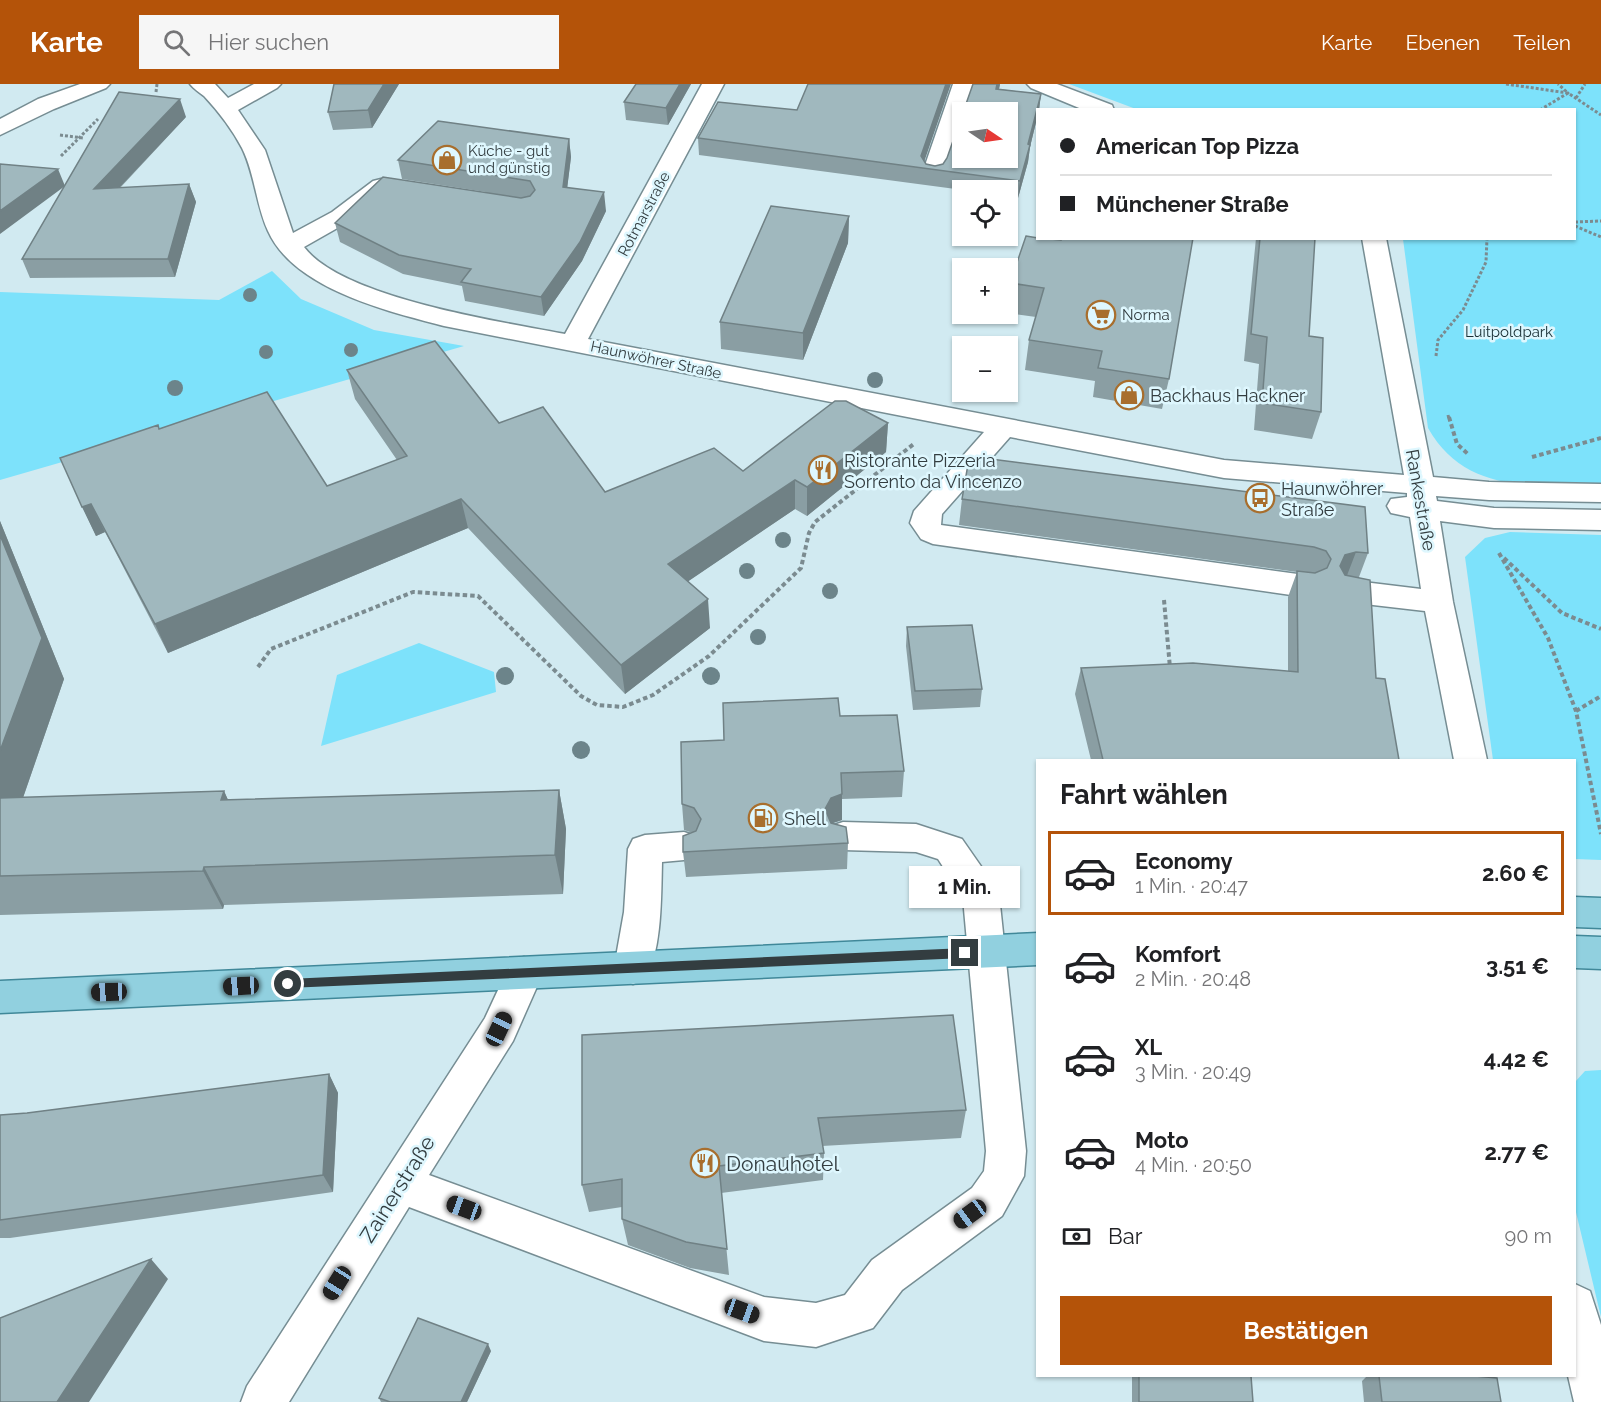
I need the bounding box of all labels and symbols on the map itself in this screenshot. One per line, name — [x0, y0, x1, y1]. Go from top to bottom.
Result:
north arrow — [952, 102, 1018, 168]
place label: Küche - gut und günstig — [468, 142, 551, 177]
shop icon: Küche - gut und günstig — [431, 144, 463, 176]
street label: Rotmarstraße — [614, 168, 674, 259]
supermarket icon: Norma — [1085, 299, 1117, 331]
place label: Norma — [1122, 306, 1170, 324]
park label: Luitpoldpark — [1465, 323, 1553, 341]
street label: Haunwöhrer Straße — [589, 337, 723, 383]
shop icon: Backhaus Hackner — [1113, 379, 1145, 411]
place label: Backhaus Hackner — [1150, 385, 1306, 406]
street label: Rankestraße — [1402, 448, 1440, 553]
place label: Ristorante Pizzeria Sorrento da Vincenzo — [844, 450, 1022, 492]
restaurant icon: Ristorante Pizzeria Sorrento da Vincenzo — [807, 454, 839, 486]
place label: Haunwöhrer Straße — [1281, 478, 1384, 520]
bus stop icon: Haunwöhrer Straße — [1244, 482, 1276, 514]
fuel station icon: Shell — [747, 802, 779, 834]
place label: Shell — [784, 808, 826, 829]
callout: 1 Min. — [910, 866, 1020, 908]
route end — [951, 939, 978, 966]
route start — [274, 970, 301, 997]
car — [223, 976, 259, 996]
car — [91, 982, 127, 1002]
car — [483, 1009, 515, 1049]
street label: Zainerstraße — [354, 1131, 440, 1247]
restaurant icon: Donauhotel — [689, 1147, 721, 1179]
place label: Donauhotel — [726, 1151, 839, 1176]
car — [444, 1193, 484, 1223]
car — [950, 1196, 990, 1232]
car — [320, 1263, 354, 1303]
car — [722, 1296, 762, 1326]

